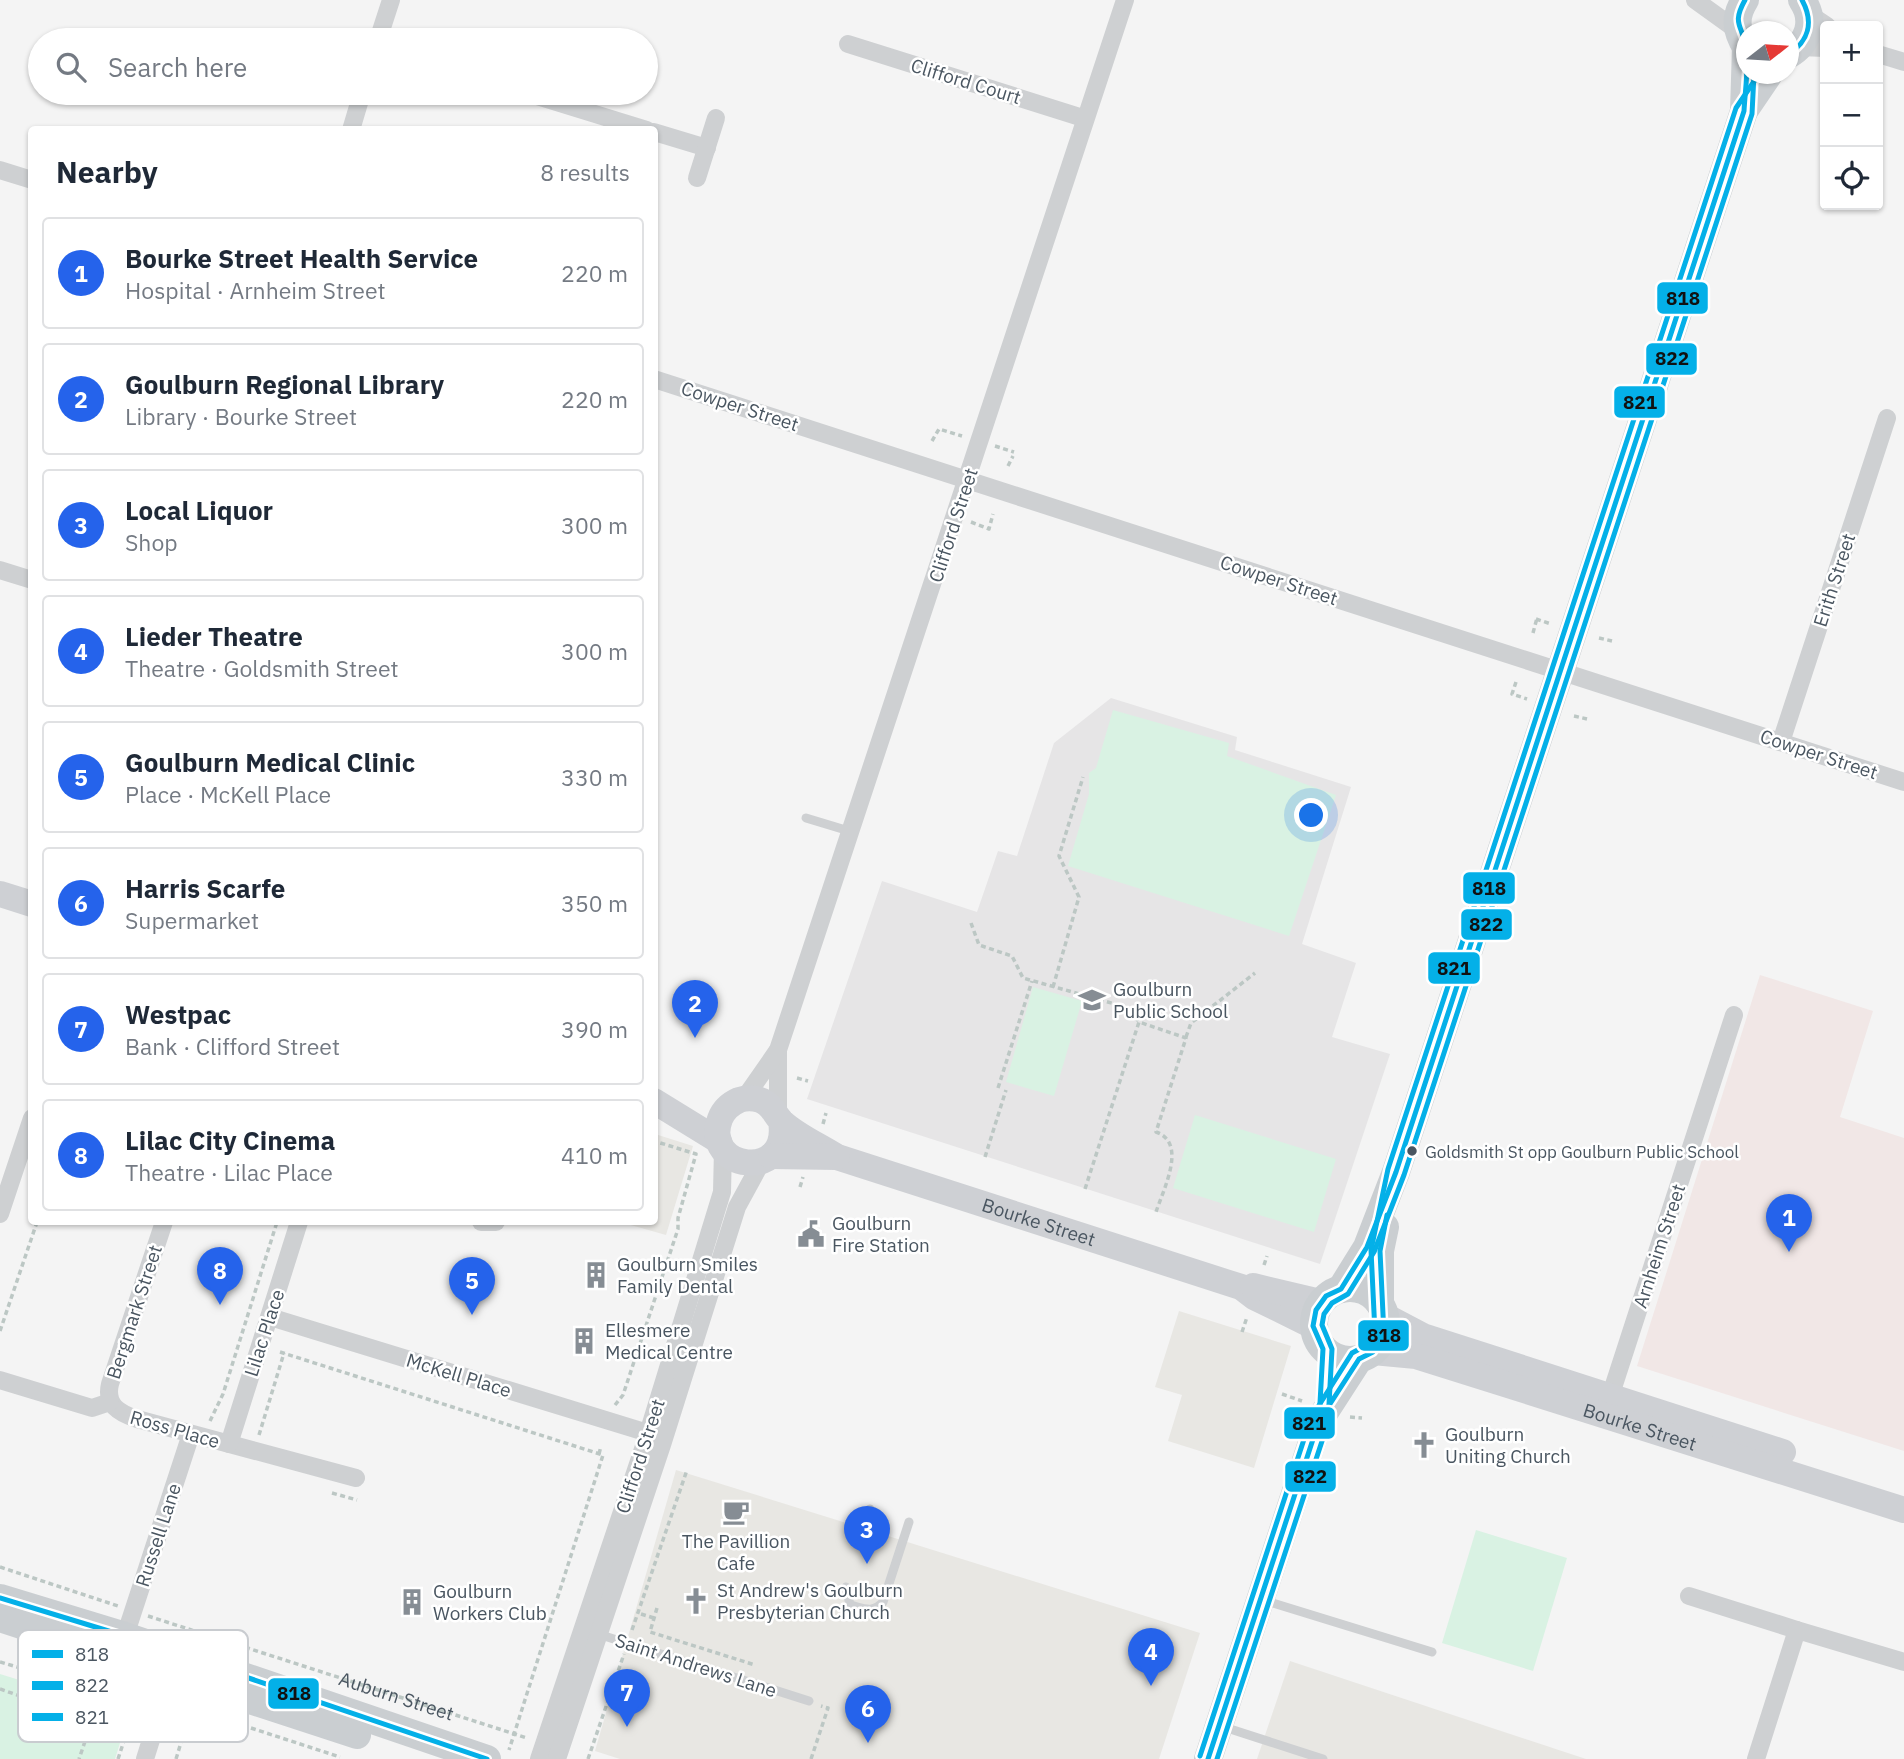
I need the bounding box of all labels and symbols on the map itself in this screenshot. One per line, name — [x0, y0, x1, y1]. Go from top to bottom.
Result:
north arrow — [1736, 21, 1799, 84]
street label: Clifford Court — [908, 53, 1024, 109]
line badge: 818 — [1656, 281, 1709, 315]
text: 818 — [1666, 286, 1700, 310]
line badge: 822 — [1645, 342, 1698, 376]
text: 822 — [1655, 346, 1689, 370]
street label: Cowper Street — [678, 376, 802, 436]
line badge: 821 — [1613, 385, 1666, 419]
text: 821 — [1623, 390, 1658, 414]
street label: Clifford Street — [923, 465, 983, 585]
street label: Erith Street — [1808, 530, 1860, 630]
street label: Cowper Street — [1217, 550, 1341, 610]
street label: Cowper Street — [1757, 724, 1881, 784]
your location — [1294, 798, 1328, 832]
line badge: 818 — [1462, 871, 1516, 905]
text: 818 — [1472, 876, 1506, 900]
line badge: 822 — [1460, 908, 1513, 941]
text: 822 — [1469, 912, 1503, 936]
line badge: 821 — [1427, 951, 1481, 985]
text: 821 — [1437, 956, 1472, 980]
place label: Goulburn Public School — [1113, 977, 1228, 1023]
pin: 2 — [672, 980, 718, 1038]
school or university icon: Goulburn Public School — [1077, 985, 1107, 1015]
place label: Goldsmith St opp Goulburn Public School — [1425, 1141, 1739, 1163]
marker: Goldsmith St opp Goulburn Public School — [1405, 1144, 1419, 1158]
street label: Arnheim Street — [1628, 1181, 1690, 1311]
street label: Bourke Street — [979, 1192, 1098, 1251]
pin: 1 — [1766, 1194, 1812, 1252]
place label: Goulburn Fire Station — [832, 1211, 930, 1257]
public building icon: Goulburn Fire Station — [796, 1219, 826, 1249]
street label: Bergmark Street — [101, 1242, 167, 1382]
pin: 8 — [197, 1247, 243, 1305]
place label: Goulburn Smiles Family Dental — [617, 1252, 758, 1298]
pin: 5 — [449, 1257, 495, 1315]
building icon: Goulburn Smiles Family Dental — [581, 1260, 611, 1290]
street label: Lilac Place — [239, 1286, 289, 1380]
place label: Ellesmere Medical Centre — [605, 1318, 733, 1364]
line badge: 818 — [1357, 1319, 1410, 1352]
text: 818 — [1367, 1323, 1401, 1347]
building icon: Ellesmere Medical Centre — [569, 1326, 599, 1356]
street label: McKell Place — [404, 1348, 514, 1402]
street label: Clifford Street — [610, 1396, 670, 1516]
street label: Bourke Street — [1580, 1398, 1700, 1456]
street label: Ross Place — [127, 1405, 223, 1453]
line badge: 821 — [1283, 1406, 1336, 1440]
text: 821 — [1292, 1411, 1327, 1435]
place label: Goulburn Uniting Church — [1445, 1422, 1571, 1468]
church icon: Goulburn Uniting Church — [1409, 1430, 1439, 1460]
line badge: 822 — [1284, 1460, 1337, 1493]
text: 822 — [1293, 1464, 1327, 1488]
street label: Russell Lane — [130, 1480, 186, 1590]
cafe icon: The Pavillion Cafe — [721, 1497, 751, 1527]
pin: 3 — [844, 1506, 890, 1564]
place label: The Pavillion Cafe — [682, 1529, 790, 1575]
place label: St Andrew's Goulburn Presbyterian Church — [717, 1578, 903, 1624]
place label: Goulburn Workers Club — [433, 1579, 547, 1625]
church icon: St Andrew's Goulburn Presbyterian Church — [681, 1586, 711, 1616]
building icon: Goulburn Workers Club — [397, 1587, 427, 1617]
street label: Saint Andrews Lane — [612, 1628, 780, 1702]
pin: 4 — [1128, 1628, 1174, 1686]
legend — [18, 1630, 248, 1742]
text: 818 — [75, 1642, 109, 1666]
street label: Auburn Street — [336, 1666, 457, 1726]
pin: 7 — [604, 1669, 650, 1727]
text: 822 — [75, 1673, 109, 1697]
line badge: 818 — [267, 1677, 320, 1710]
text: 818 — [277, 1681, 311, 1705]
pin: 6 — [845, 1685, 891, 1743]
text: 821 — [75, 1705, 109, 1729]

